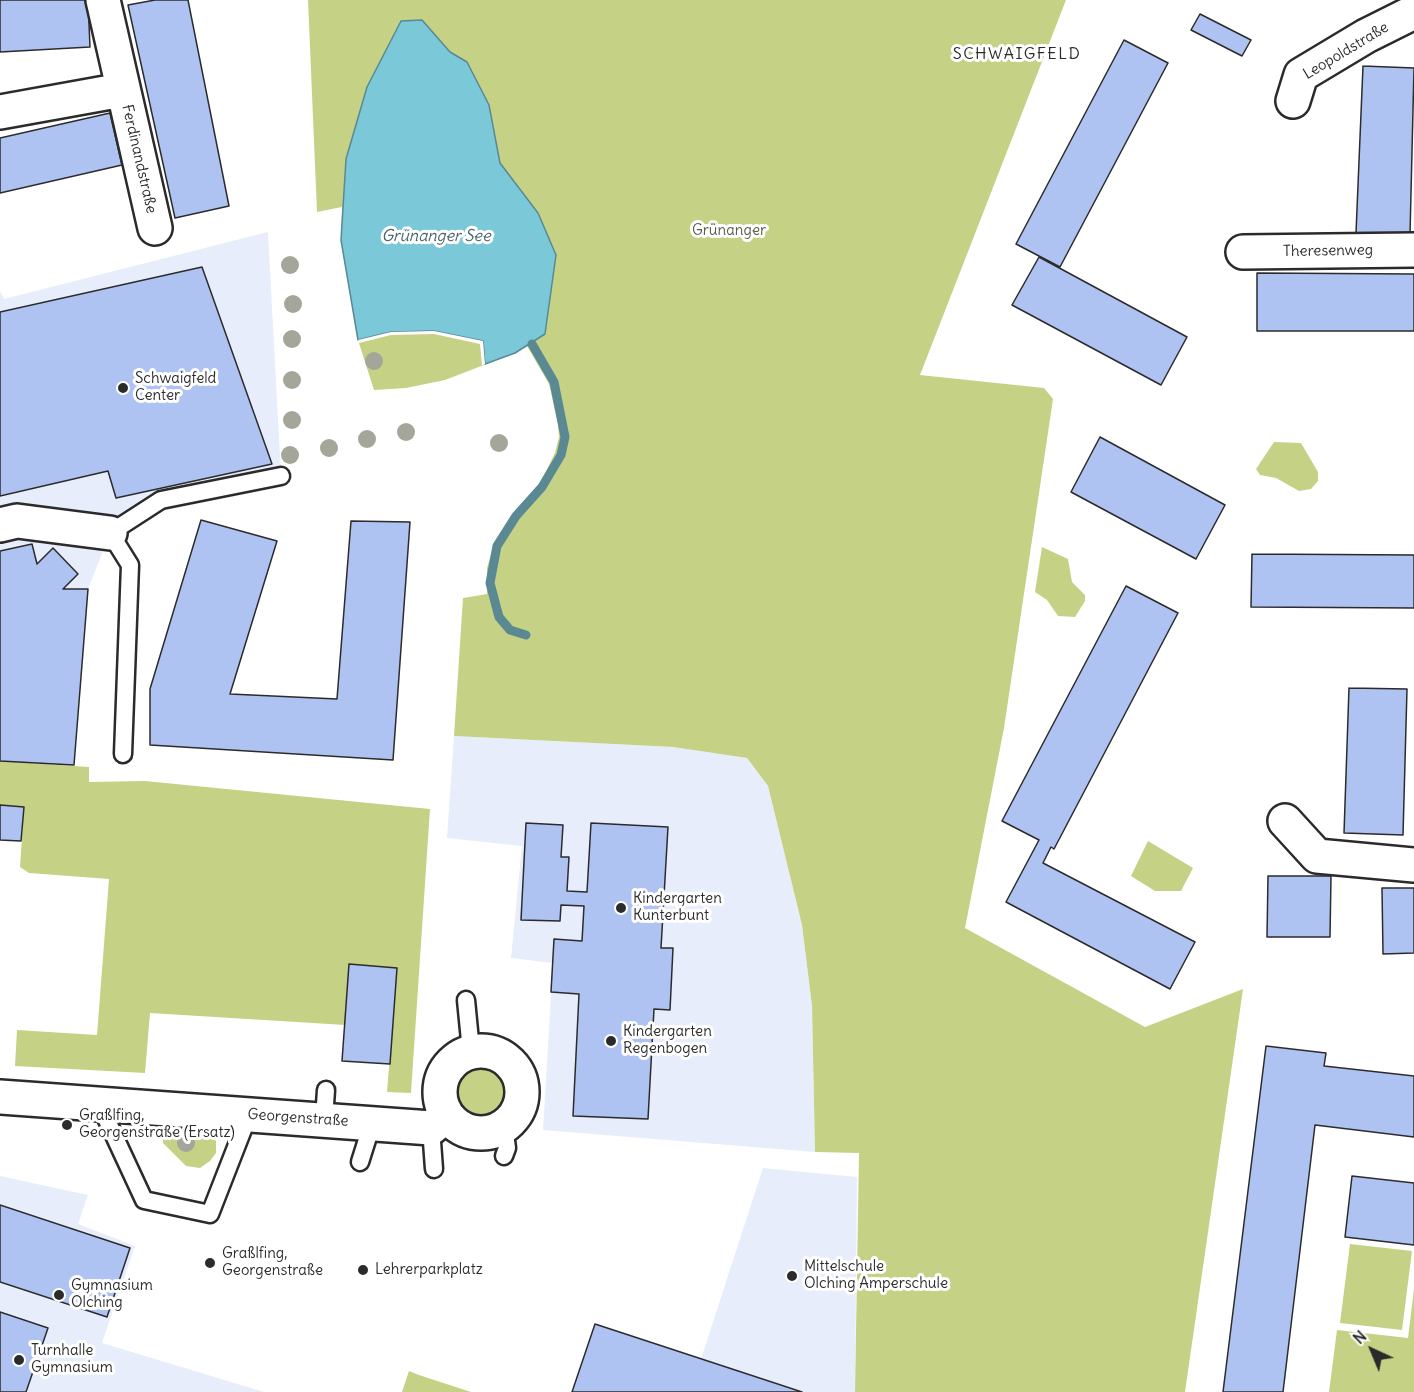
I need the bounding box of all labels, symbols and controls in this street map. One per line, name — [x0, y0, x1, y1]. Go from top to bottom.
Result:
street label: Leopoldstraße — [1300, 19, 1392, 83]
district label: SCHWAIGFELD — [953, 44, 1081, 64]
street label: Ferdinandstraße — [118, 103, 160, 215]
park label: Grünanger — [692, 222, 766, 240]
water label: Grünanger See — [381, 226, 491, 246]
street label: Theresenweg — [1283, 241, 1373, 261]
place label: Schwaigfeld Center — [135, 370, 216, 405]
marker: Schwaigfeld Center — [116, 381, 130, 395]
place label: Kindergarten Kunterbunt — [633, 890, 722, 925]
marker: Kindergarten Kunterbunt — [614, 901, 628, 915]
place label: Kindergarten Regenbogen — [623, 1023, 712, 1058]
marker: Kindergarten Regenbogen — [604, 1034, 618, 1048]
street label: Georgenstraße — [247, 1105, 349, 1131]
place label: Graßlfing, Georgenstraße (Ersatz) — [79, 1107, 235, 1142]
marker: Graßlfing, Georgenstraße (Ersatz) — [60, 1118, 74, 1132]
place label: Graßlfing, Georgenstraße — [222, 1245, 323, 1280]
marker: Graßlfing, Georgenstraße — [203, 1256, 217, 1270]
place label: Mittelschule Olching Amperschule — [804, 1258, 948, 1293]
place label: Lehrerparkplatz — [375, 1261, 483, 1279]
marker: Lehrerparkplatz — [356, 1263, 370, 1277]
marker: Mittelschule Olching Amperschule — [785, 1269, 799, 1283]
place label: Gymnasium Olching — [71, 1277, 153, 1312]
marker: Gymnasium Olching — [52, 1288, 66, 1302]
north arrow — [1342, 1320, 1402, 1380]
text: N — [1349, 1326, 1370, 1348]
place label: Turnhalle Gymnasium — [31, 1342, 113, 1377]
marker: Turnhalle Gymnasium — [12, 1353, 26, 1367]

